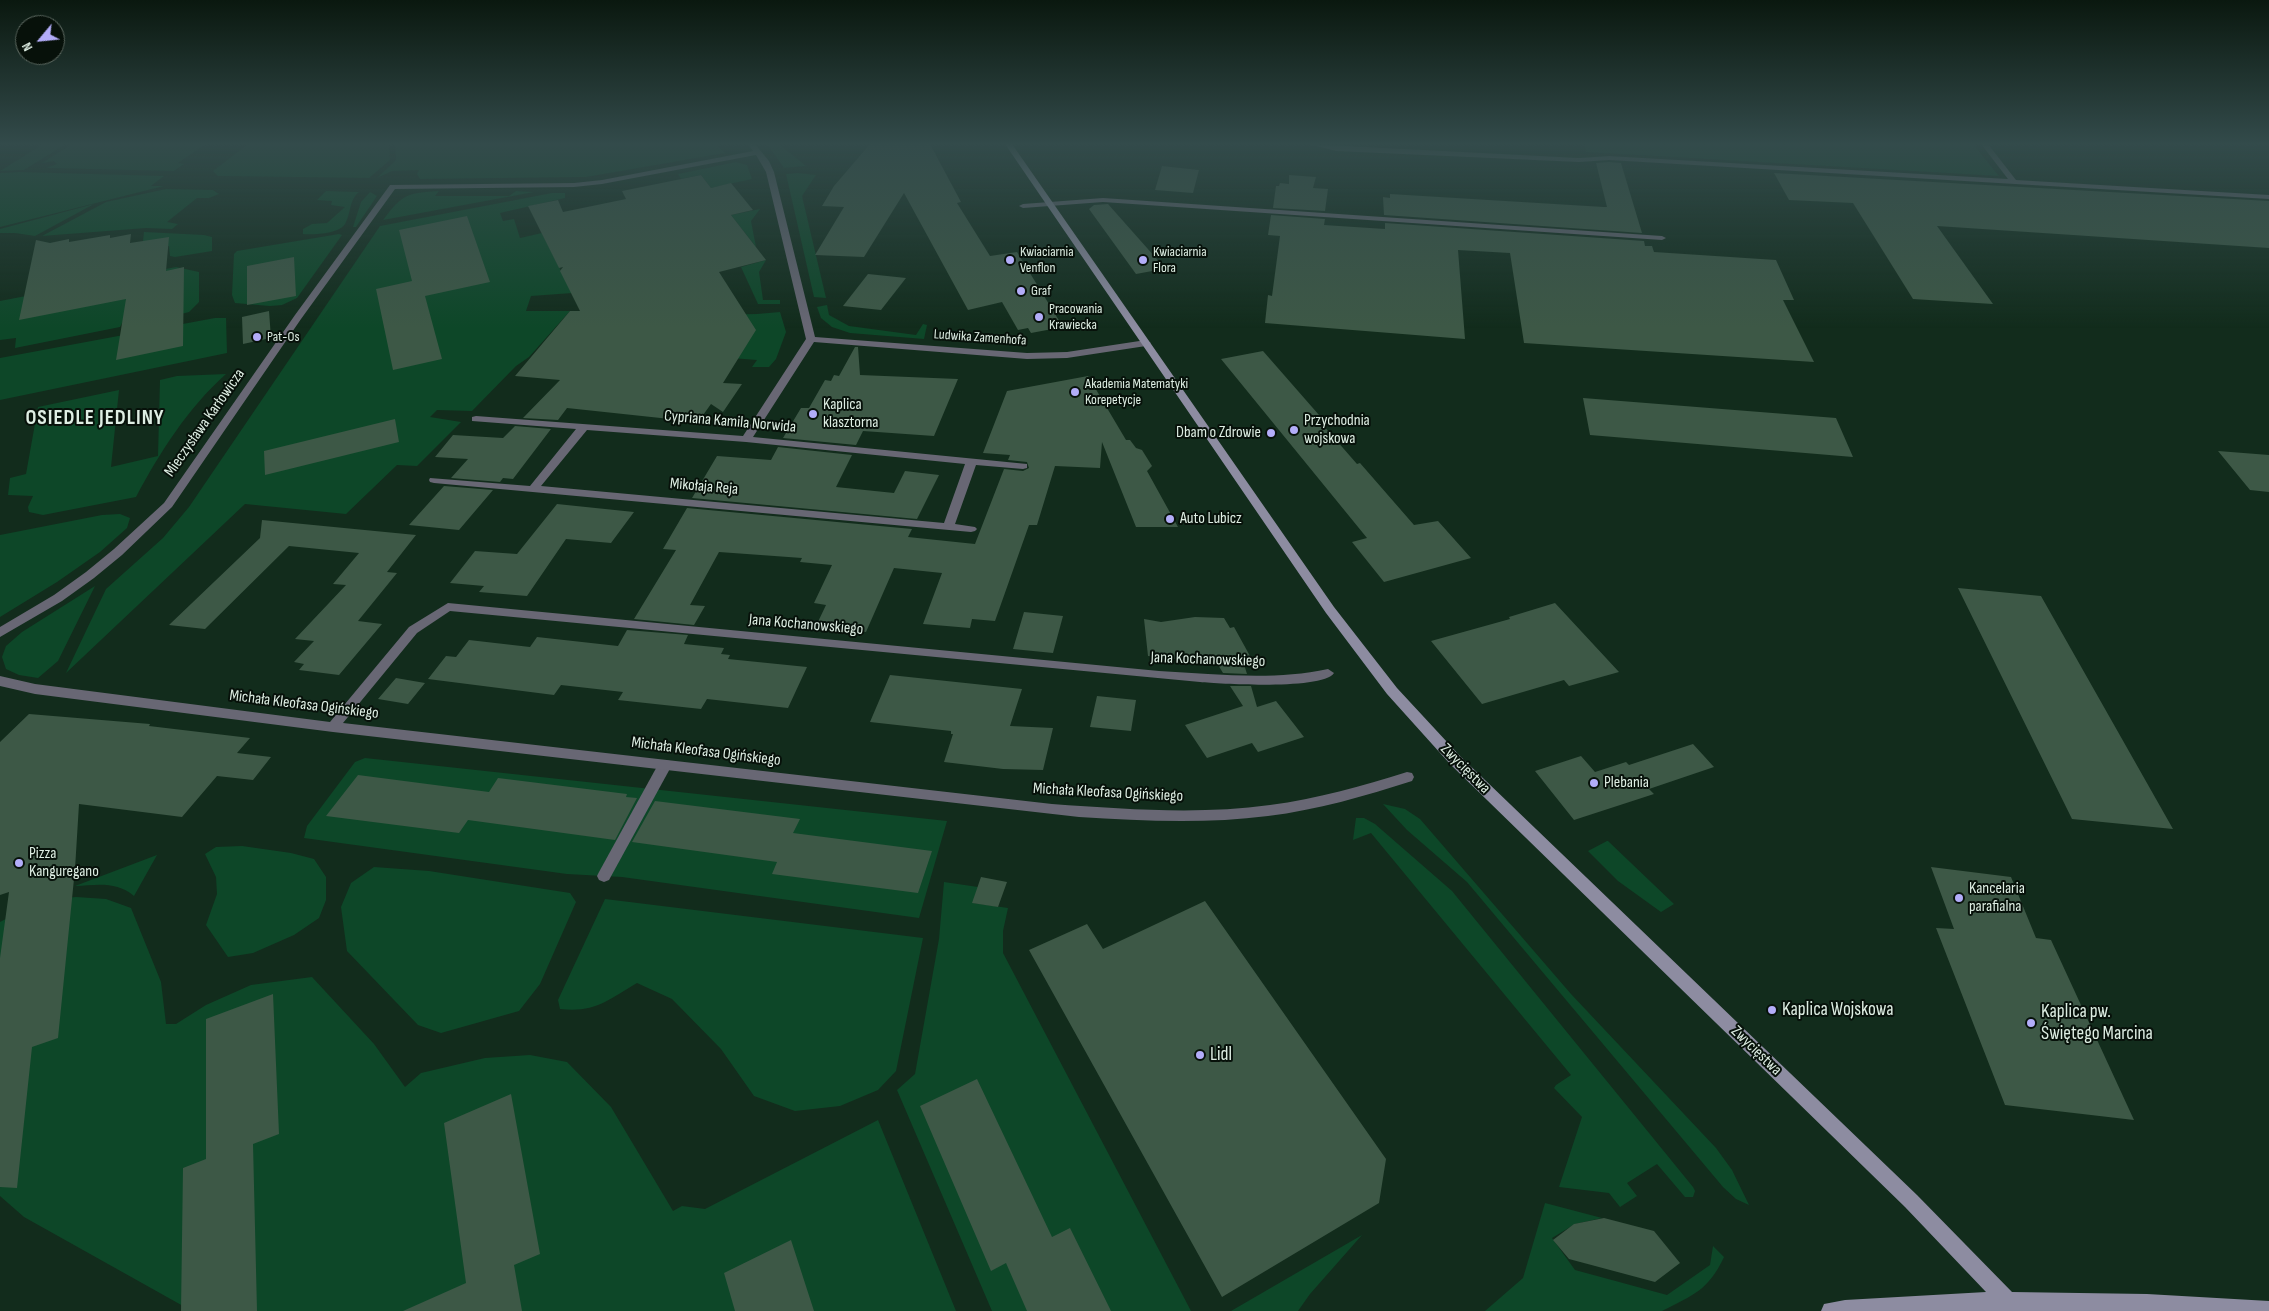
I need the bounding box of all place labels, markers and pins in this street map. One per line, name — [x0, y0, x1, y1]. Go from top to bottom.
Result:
place label: Kwiaciarnia Venflon — [1020, 244, 1074, 276]
place label: Kwiaciarnia Flora — [1153, 244, 1207, 276]
marker: Kwiaciarnia Venflon — [1004, 254, 1016, 266]
marker: Kwiaciarnia Flora — [1137, 254, 1149, 266]
place label: Graf — [1031, 283, 1051, 299]
marker: Graf — [1015, 285, 1027, 297]
place label: Pracowania Krawiecka — [1049, 301, 1102, 334]
marker: Pracowania Krawiecka — [1033, 311, 1045, 323]
place label: Pat-Os — [267, 329, 299, 345]
marker: Pat-Os — [251, 331, 263, 343]
place label: Akademia Matematyki Korepetycje — [1085, 376, 1188, 408]
marker: Akademia Matematyki Korepetycje — [1069, 386, 1081, 398]
place label: Kaplica klasztorna — [823, 395, 879, 433]
marker: Kaplica klasztorna — [807, 408, 819, 420]
place label: Przychodnia wojskowa — [1304, 411, 1370, 449]
place label: Dbam o Zdrowie — [1176, 423, 1261, 443]
marker: Przychodnia wojskowa — [1288, 424, 1300, 436]
marker: Dbam o Zdrowie — [1265, 427, 1277, 439]
place label: Auto Lubicz — [1180, 509, 1242, 529]
marker: Auto Lubicz — [1164, 513, 1176, 525]
place label: Plebania — [1604, 773, 1649, 793]
marker: Plebania — [1588, 777, 1600, 789]
place label: Pizza Kanguregano — [29, 844, 99, 882]
marker: Pizza Kanguregano — [13, 857, 25, 869]
place label: Kancelaria parafialna — [1969, 879, 2025, 917]
marker: Kancelaria parafialna — [1953, 892, 1965, 904]
place label: Kaplica Wojskowa — [1782, 999, 1893, 1021]
place label: Kaplica pw. Świętego Marcina — [2041, 1001, 2153, 1045]
marker: Kaplica Wojskowa — [1766, 1004, 1778, 1016]
marker: Kaplica pw. Świętego Marcina — [2025, 1017, 2037, 1029]
place label: Lidl — [1210, 1044, 1232, 1066]
marker: Lidl — [1194, 1049, 1206, 1061]

